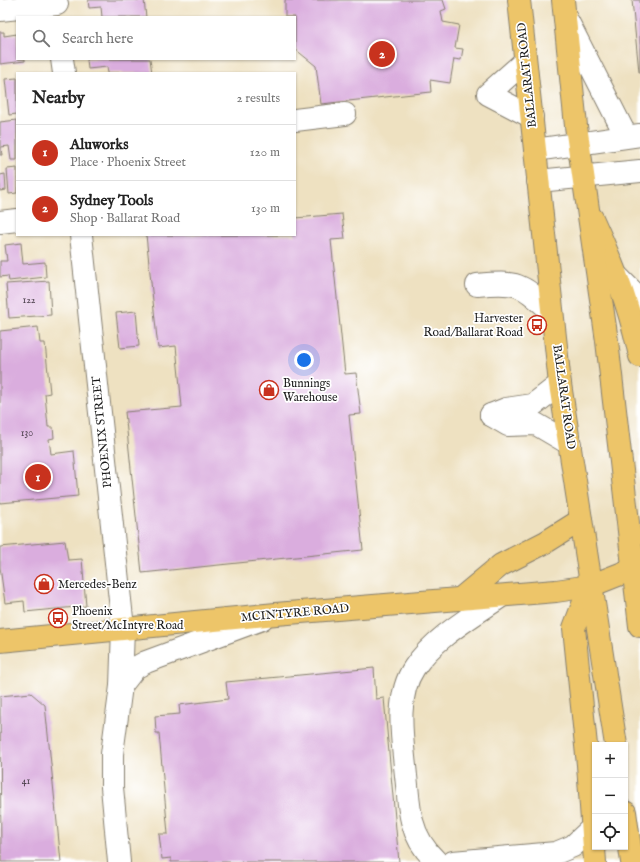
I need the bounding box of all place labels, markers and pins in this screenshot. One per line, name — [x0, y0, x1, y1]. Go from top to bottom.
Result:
pin: 2 — [369, 39, 395, 69]
place label: Harvester Road/Ballarat Road — [423, 311, 524, 340]
bus stop icon: Harvester Road/Ballarat Road — [526, 314, 548, 336]
place label: Bunnings Warehouse — [283, 376, 338, 405]
shop icon: Bunnings Warehouse — [258, 379, 280, 401]
pin: 1 — [25, 462, 51, 492]
shop icon: Mercedes-Benz — [33, 573, 55, 595]
place label: Mercedes-Benz — [58, 577, 137, 592]
place label: Phoenix Street/McIntyre Road — [72, 604, 184, 633]
bus stop icon: Phoenix Street/McIntyre Road — [47, 607, 69, 629]

